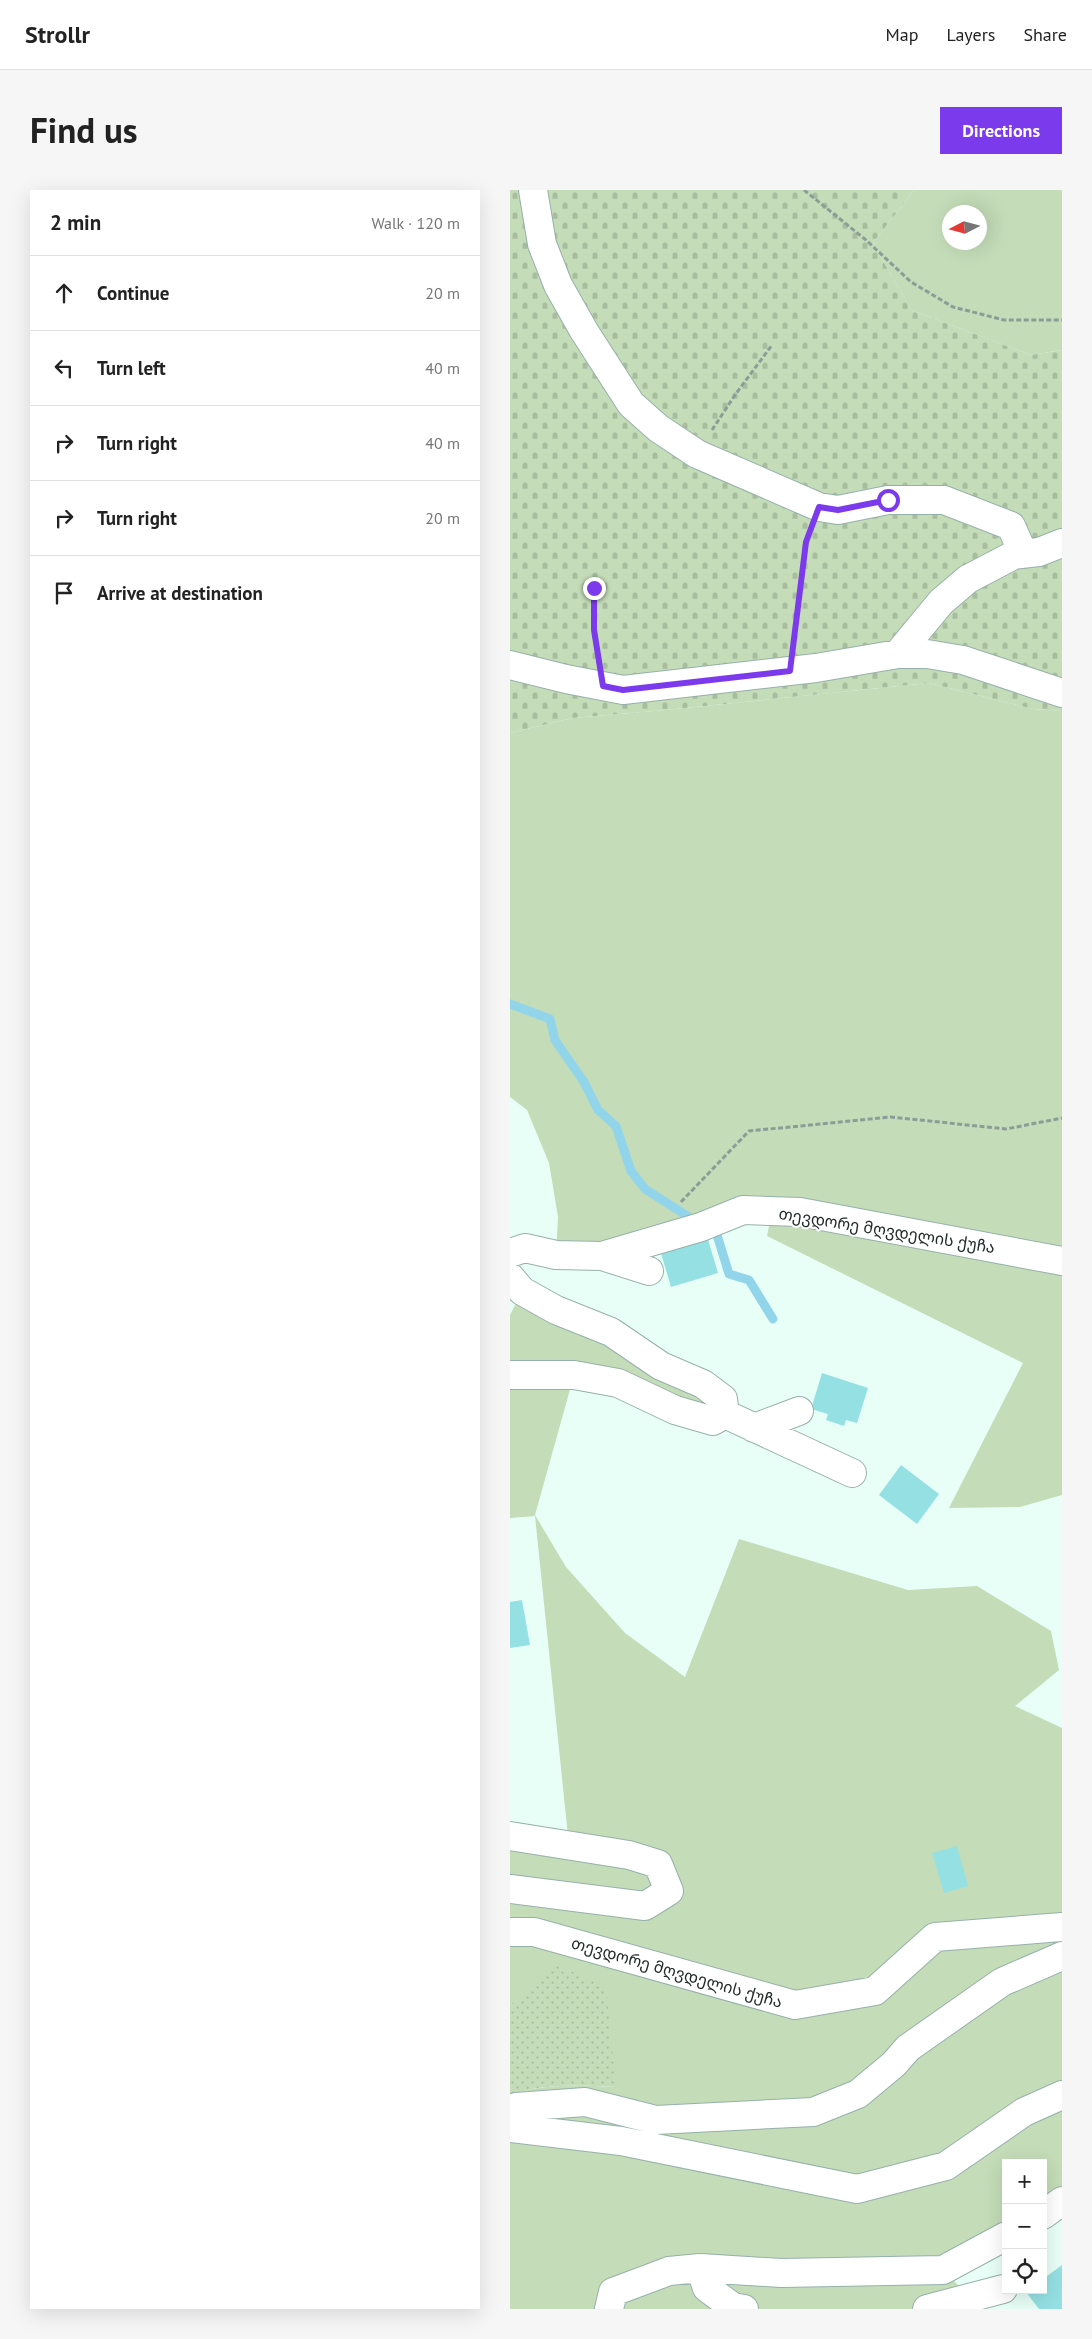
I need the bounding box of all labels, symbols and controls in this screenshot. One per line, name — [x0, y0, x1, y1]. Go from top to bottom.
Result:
text: Strollr — [25, 19, 90, 50]
text: Map — [886, 23, 918, 46]
text: Layers — [946, 23, 995, 46]
text: Share — [1023, 23, 1067, 46]
text: Find us — [30, 107, 138, 153]
button: Directions — [940, 107, 1062, 154]
north arrow — [942, 205, 987, 250]
text: 2 min — [50, 209, 101, 236]
text: Walk · 120 m — [371, 213, 460, 233]
icon: ahead — [50, 279, 78, 307]
text: Continue — [97, 281, 169, 305]
text: 20 m — [425, 283, 460, 303]
icon: left — [50, 354, 78, 382]
text: Turn left — [97, 356, 166, 380]
text: 40 m — [425, 358, 460, 378]
icon: right — [50, 429, 78, 457]
text: Turn right — [97, 431, 177, 455]
text: 40 m — [425, 433, 460, 453]
route start — [877, 489, 900, 512]
icon: right — [50, 504, 78, 532]
text: Turn right — [97, 506, 177, 530]
text: 20 m — [425, 508, 460, 528]
route end — [583, 577, 606, 600]
icon: arrive — [50, 579, 78, 607]
text: Arrive at destination — [97, 581, 263, 605]
street label: თევდორე მღვდელის ქუჩა — [777, 1203, 997, 1258]
street label: თევდორე მღვდელის ქუჩა — [569, 1932, 785, 2013]
map controls — [1002, 2159, 1047, 2294]
button: + — [1002, 2159, 1047, 2204]
button: − — [1002, 2204, 1047, 2249]
button: locate — [1002, 2249, 1047, 2294]

